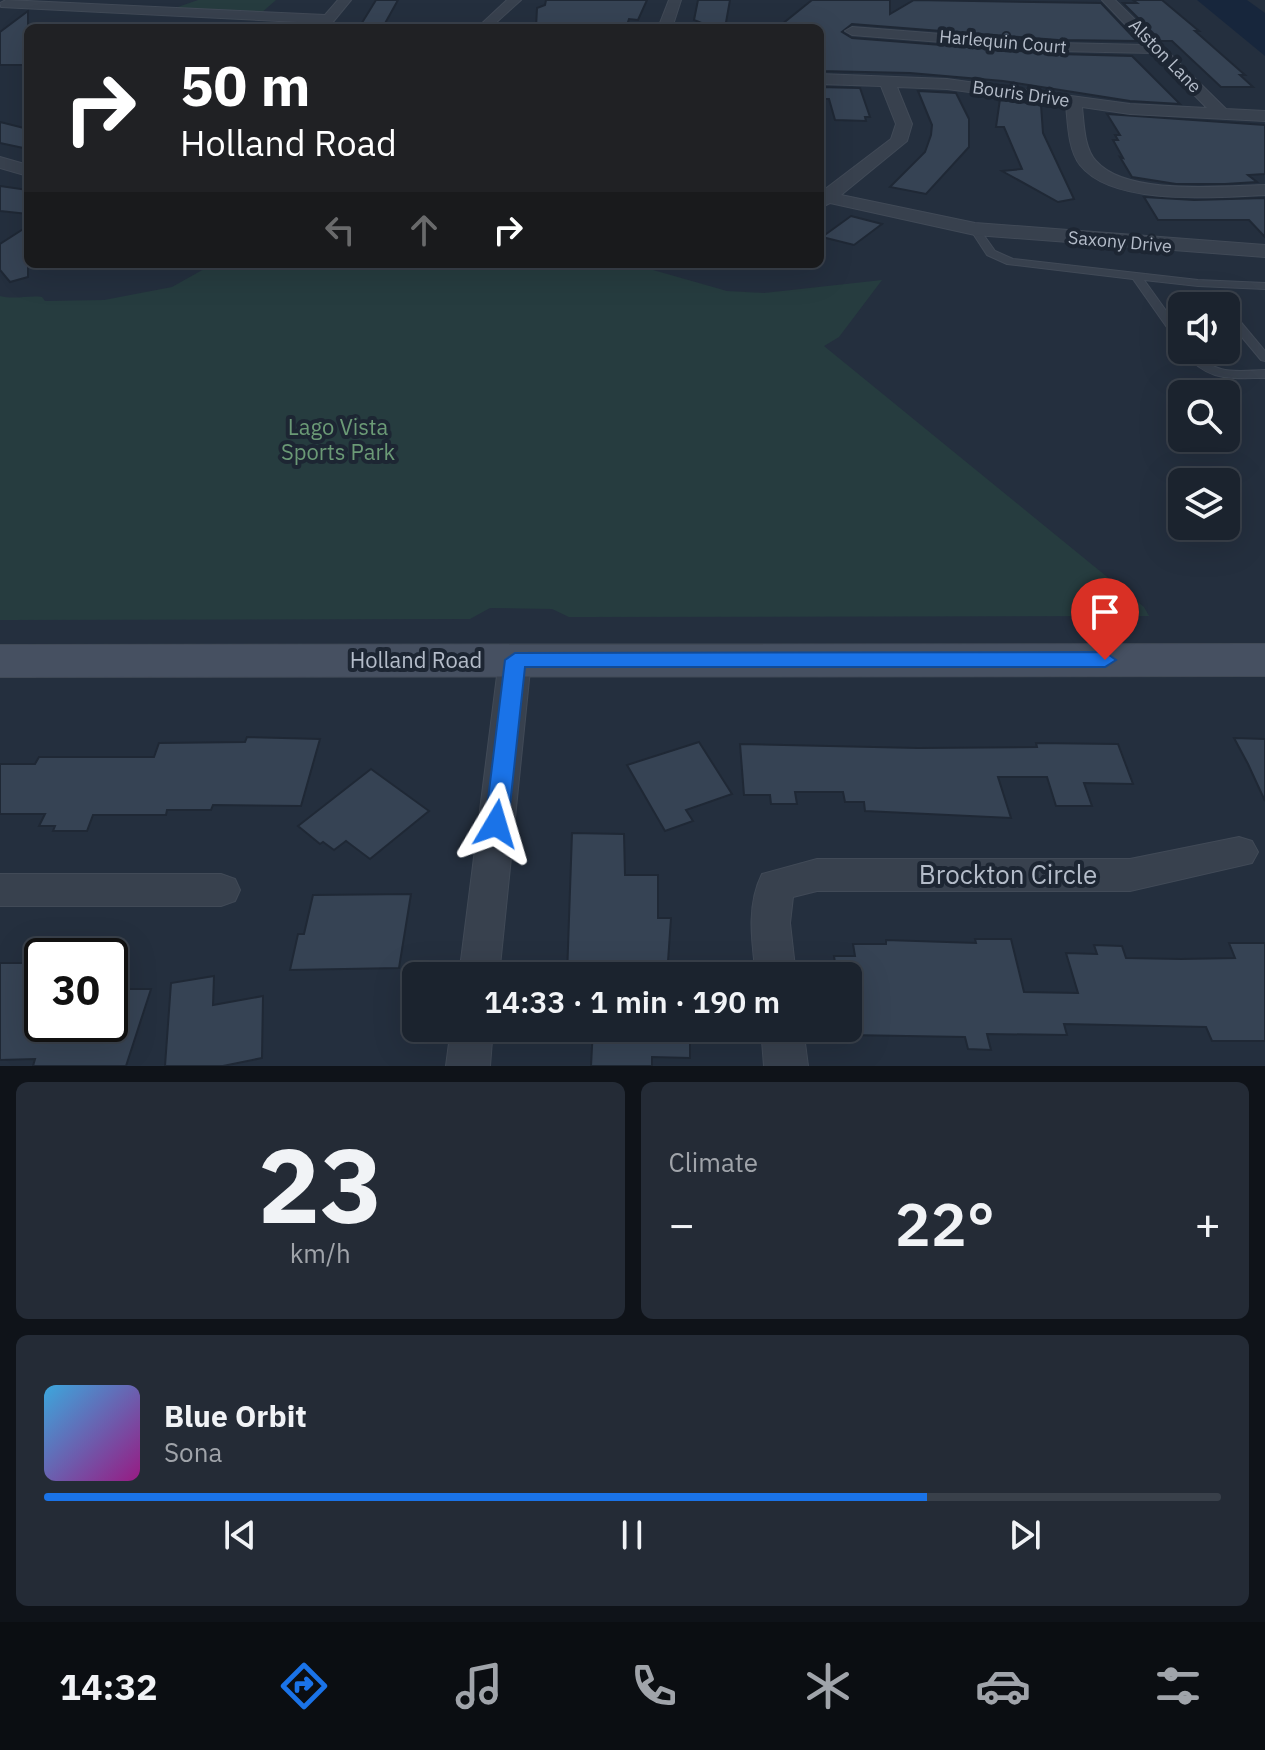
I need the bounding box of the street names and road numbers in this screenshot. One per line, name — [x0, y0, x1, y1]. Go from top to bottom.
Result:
street label: Alston Lane — [1124, 14, 1207, 98]
street label: Harlequin Court — [938, 24, 1068, 59]
street label: Bouris Drive — [971, 75, 1071, 112]
street label: Saxony Drive — [1067, 226, 1173, 258]
street label: Holland Road — [350, 645, 482, 674]
street label: Brockton Circle — [919, 857, 1097, 891]

